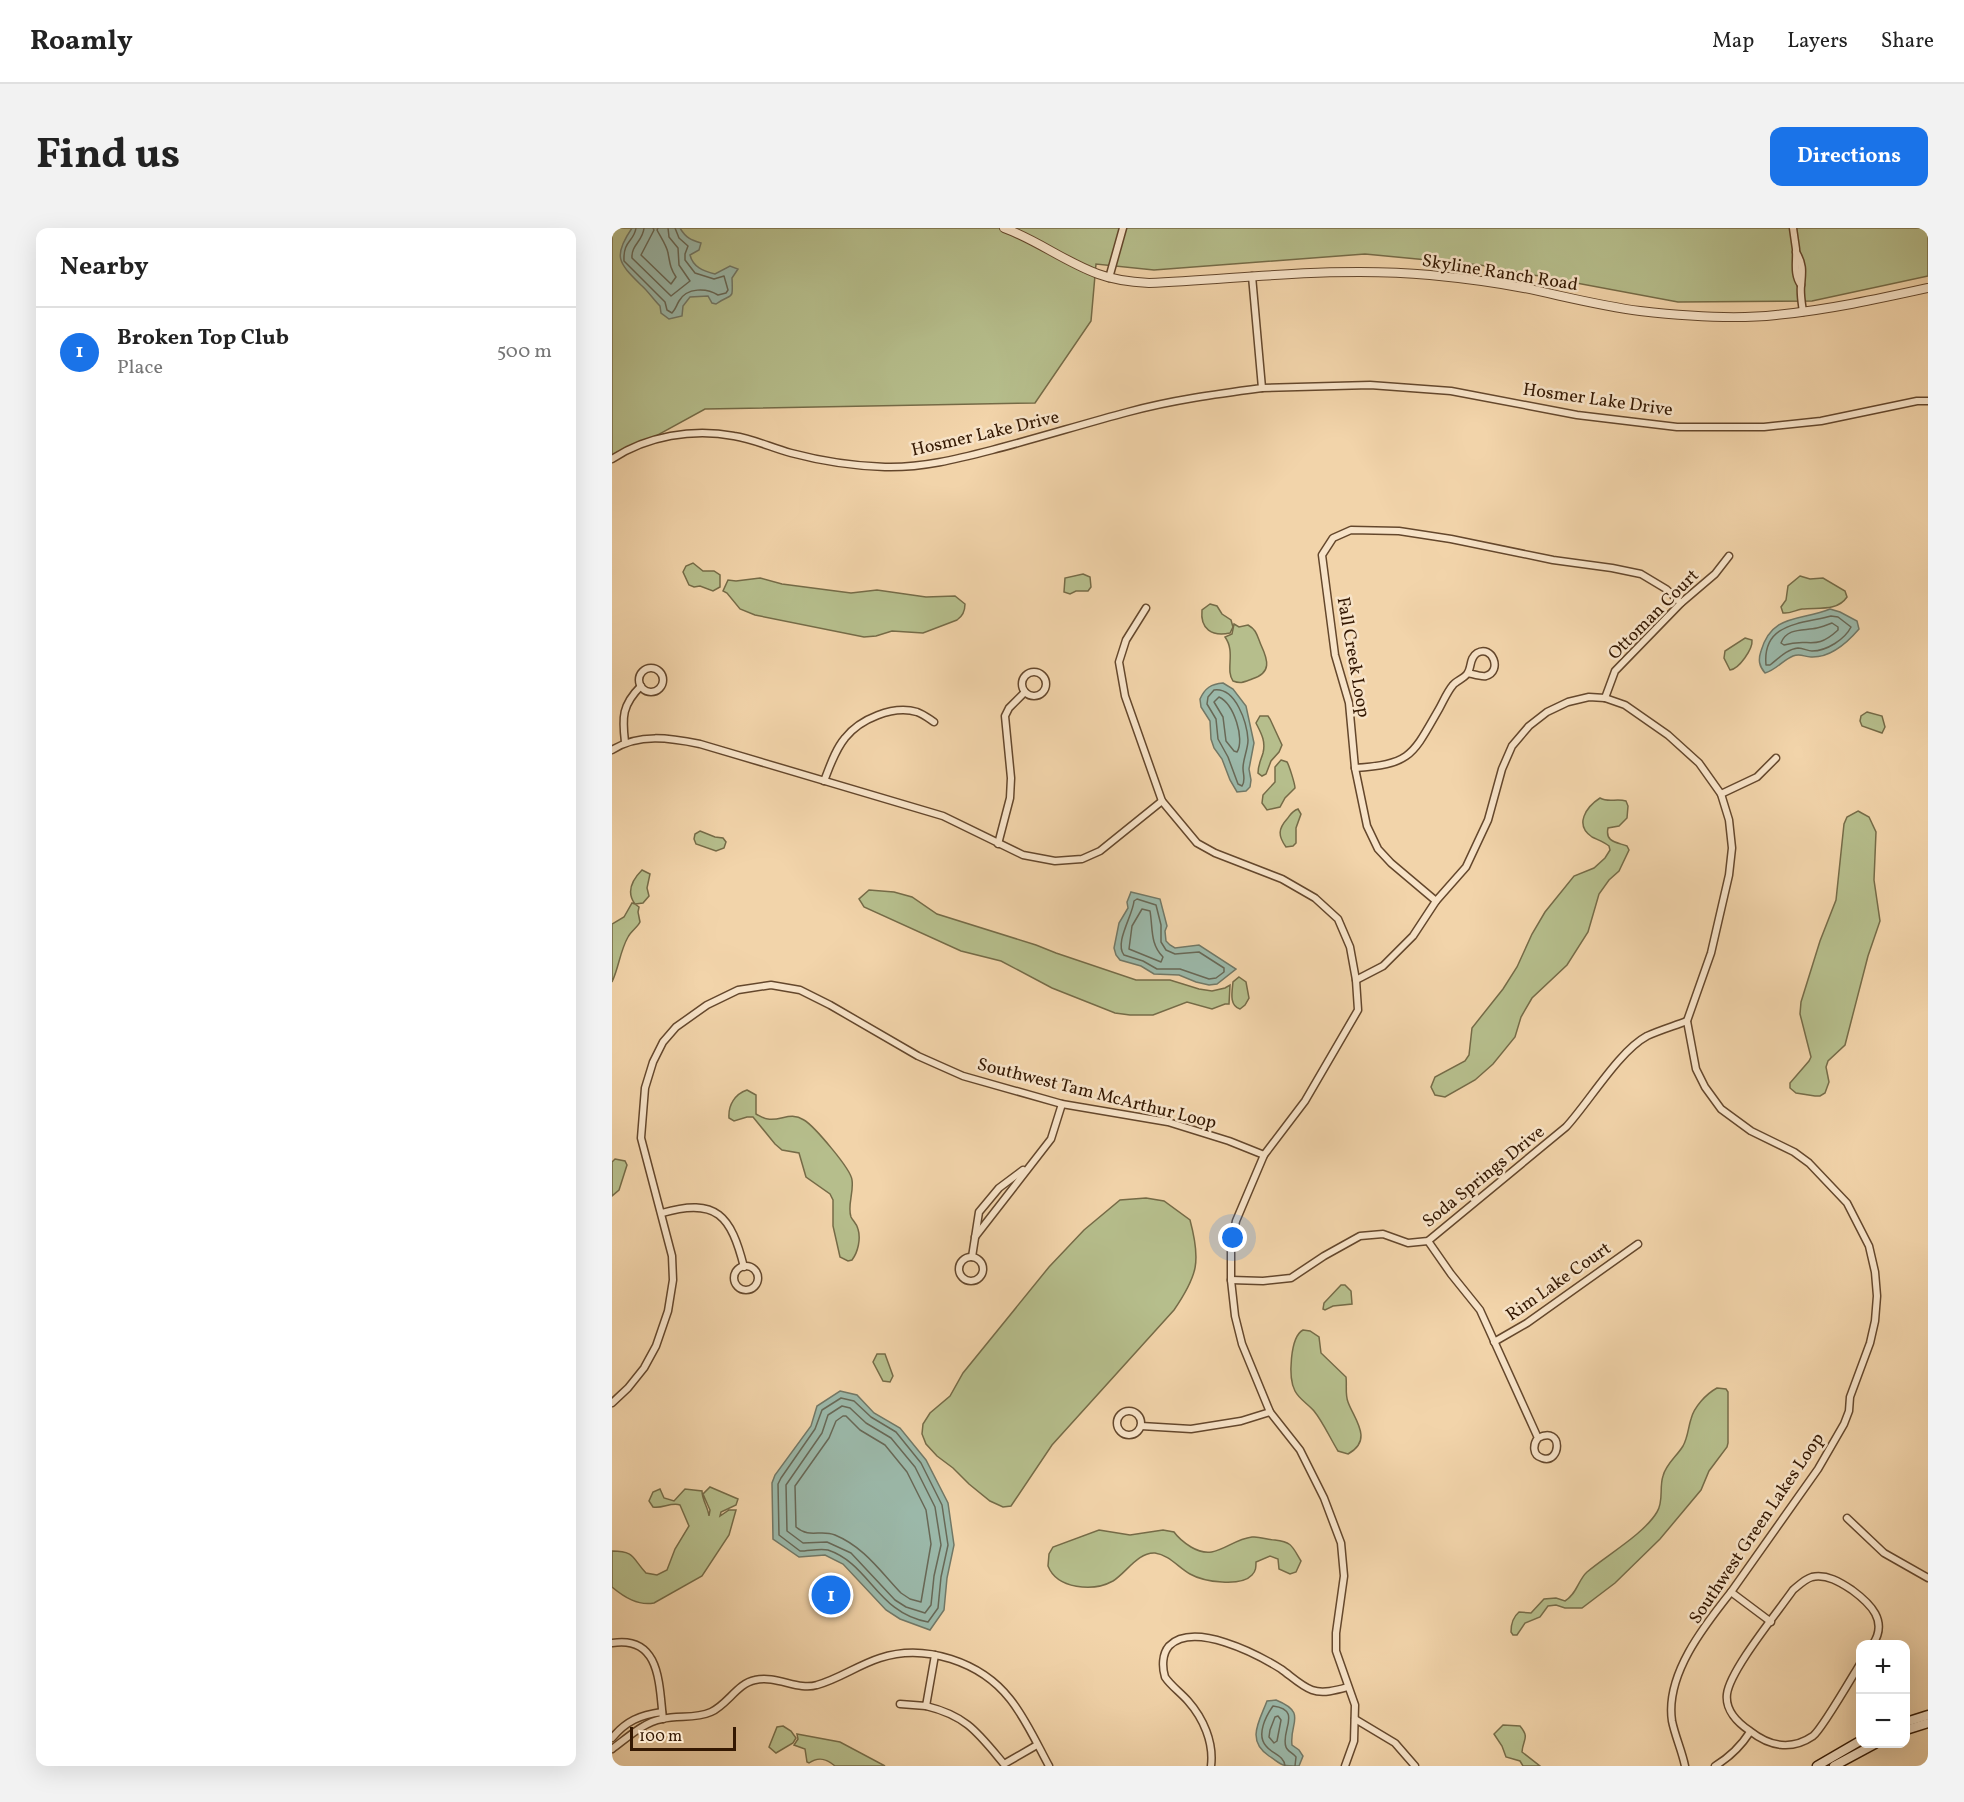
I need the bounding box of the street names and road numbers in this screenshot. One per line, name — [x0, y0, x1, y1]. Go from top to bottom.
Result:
street label: Skyline Ranch Road — [1420, 249, 1580, 298]
street label: Hosmer Lake Drive — [1521, 378, 1674, 423]
street label: Hosmer Lake Drive — [909, 405, 1062, 464]
street label: Ottoman Court — [1603, 564, 1705, 666]
street label: Fall Creek Loop — [1330, 595, 1375, 719]
street label: Southwest Tam McArthur Loop — [974, 1053, 1219, 1136]
street label: Soda Springs Drive — [1418, 1120, 1550, 1234]
street label: Rim Lake Court — [1501, 1237, 1617, 1328]
street label: Southwest Green Lakes Loop — [1684, 1428, 1831, 1630]

